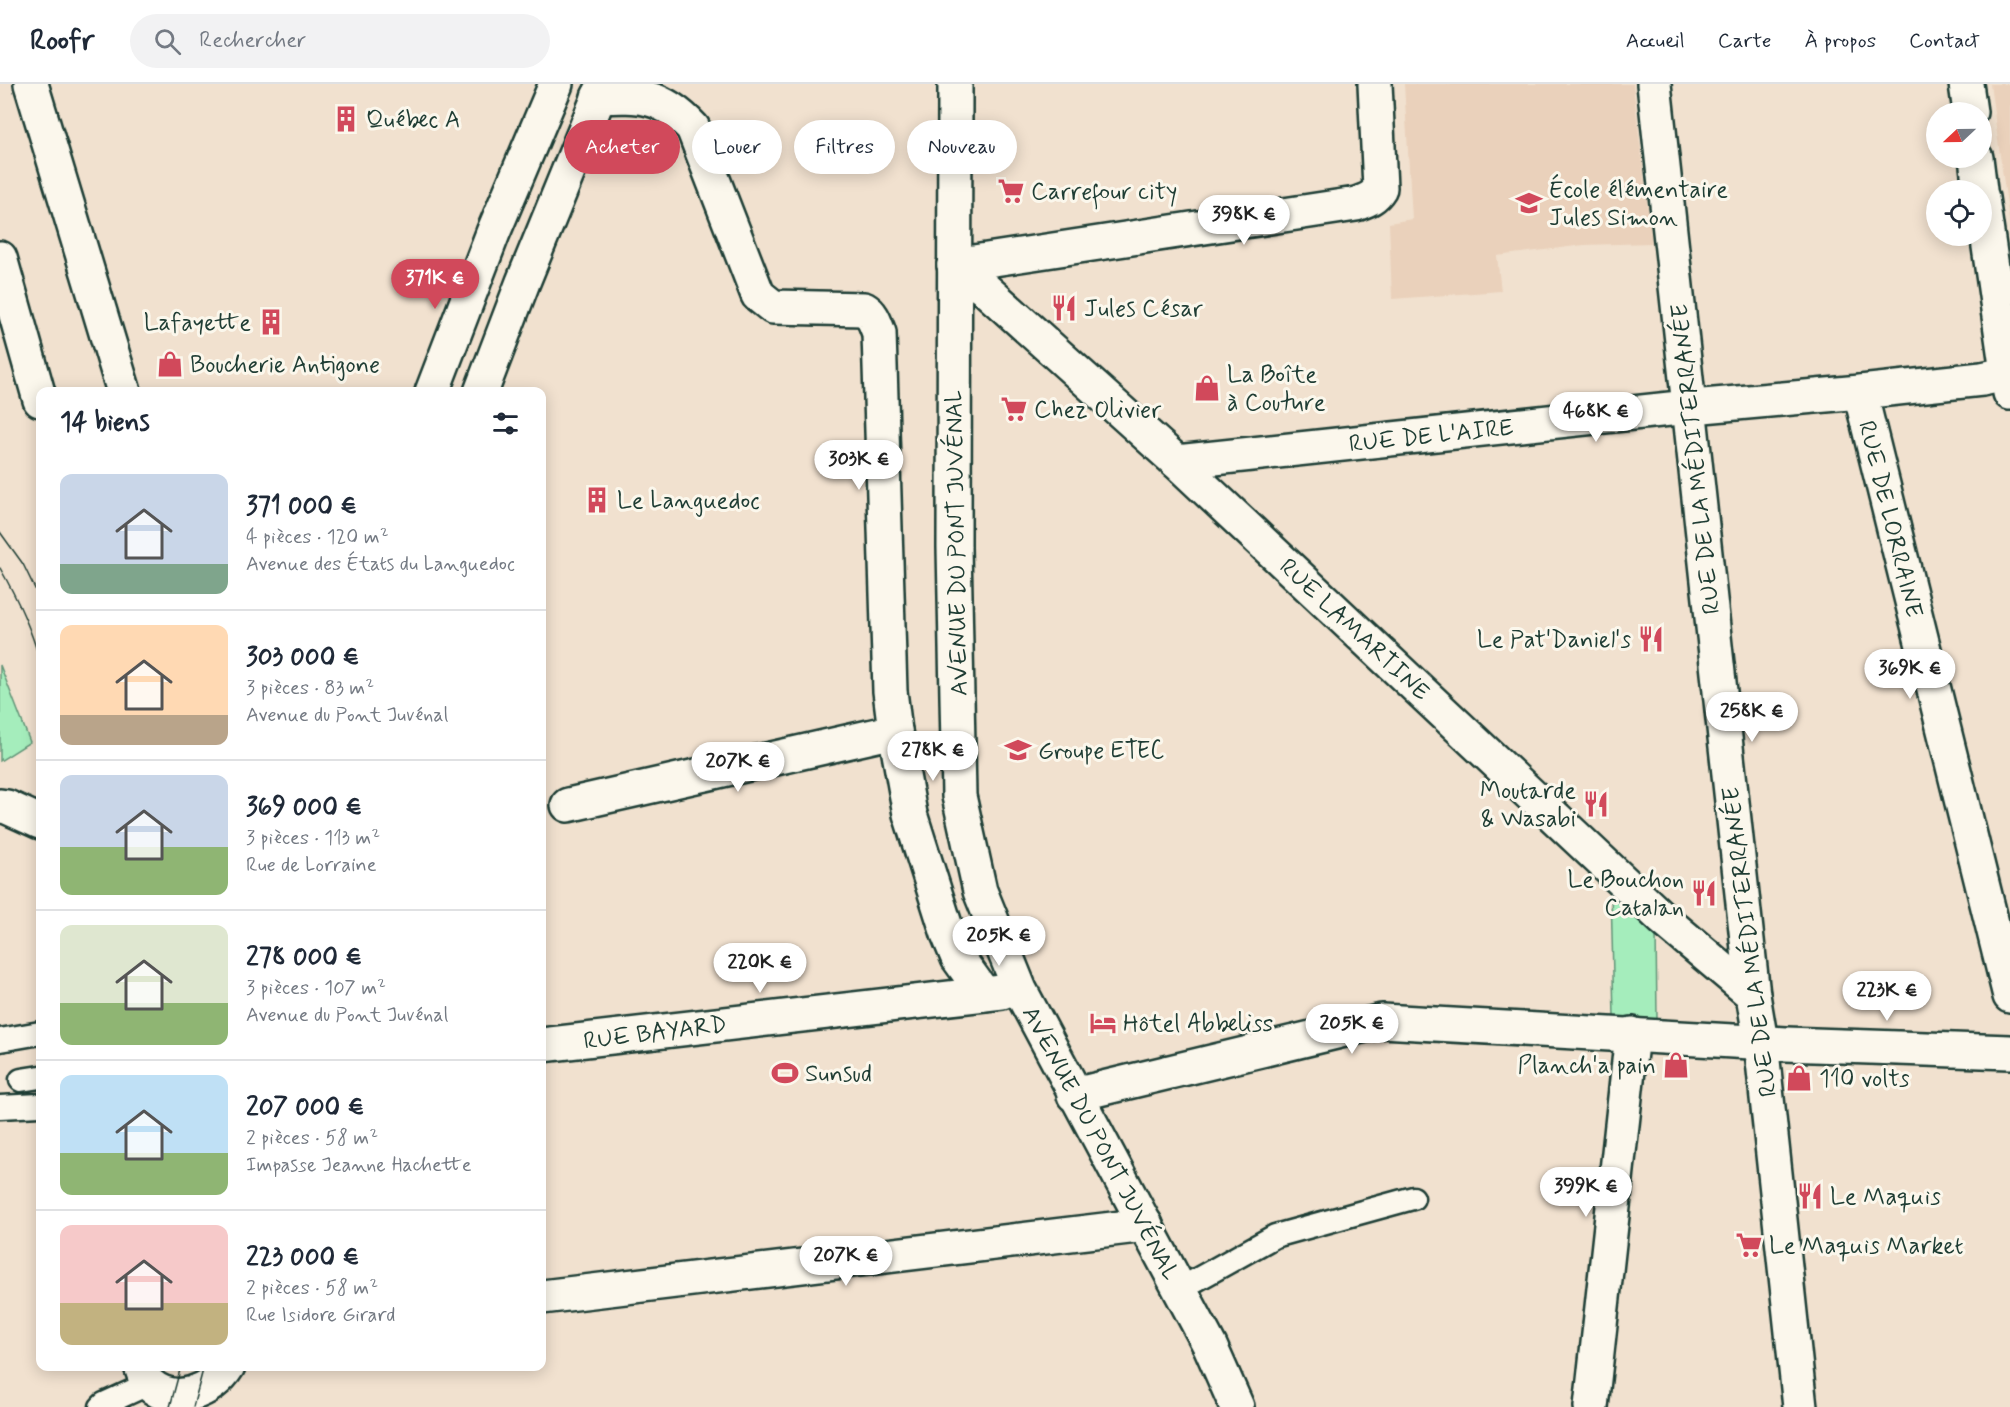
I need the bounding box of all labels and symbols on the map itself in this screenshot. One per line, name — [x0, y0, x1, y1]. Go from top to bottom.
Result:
north arrow — [1926, 102, 1992, 168]
building icon: Québec A — [331, 104, 361, 134]
place label: Québec A — [366, 105, 460, 136]
place label: École élémentaire Jules Simon — [1549, 173, 1728, 234]
supermarket icon: Carrefour city — [996, 176, 1026, 206]
place label: Carrefour city — [1031, 177, 1177, 210]
school or university icon: École élémentaire Jules Simon — [1514, 188, 1544, 218]
pin: 398K € — [1195, 195, 1293, 246]
pin: 371K € — [386, 259, 484, 310]
restaurant icon: Jules César — [1049, 293, 1079, 323]
place label: Jules César — [1084, 294, 1203, 325]
street label: RUE DE LA MÉDITERRANÉE — [1663, 302, 1728, 616]
building icon: Lafayette — [256, 307, 286, 337]
place label: Lafayette — [144, 308, 251, 339]
shop icon: Boucherie Antigone — [155, 349, 185, 379]
place label: Boucherie Antigone — [190, 350, 380, 381]
place label: La Boîte à Couture — [1227, 360, 1326, 419]
shop icon: La Boîte à Couture — [1192, 373, 1222, 403]
street label: AVENUE DU PONT JUVÉNAL — [937, 390, 976, 696]
pin: 468K € — [1547, 392, 1645, 443]
supermarket icon: Chez Olivier — [999, 394, 1029, 424]
place label: Chez Olivier — [1034, 395, 1161, 426]
street label: RUE DE L'AIRE — [1347, 412, 1515, 461]
street label: RUE DE LORRAINE — [1850, 418, 1929, 621]
pin: 303K € — [810, 440, 908, 491]
building icon: Le Languedoc — [582, 485, 612, 515]
place label: Le Languedoc — [617, 486, 760, 517]
street label: RUE LAMARTINE — [1272, 552, 1436, 708]
restaurant icon: Le Pat'Daniel's — [1636, 624, 1666, 654]
place label: Le Pat'Daniel's — [1477, 625, 1631, 656]
pin: 369K € — [1861, 649, 1959, 700]
pin: 258K € — [1703, 692, 1801, 743]
pin: 278K € — [884, 731, 982, 782]
school or university icon: Groupe ETEC — [1003, 735, 1033, 765]
place label: Groupe ETEC — [1038, 736, 1164, 767]
pin: 207K € — [689, 742, 787, 793]
place label: Moutarde & Wasabi — [1480, 776, 1576, 835]
street label: RUE DE LA MÉDITERRANÉE — [1714, 785, 1785, 1099]
restaurant icon: Moutarde & Wasabi — [1581, 789, 1611, 819]
place label: Le Bouchon Catalan — [1567, 865, 1684, 924]
restaurant icon: Le Bouchon Catalan — [1689, 878, 1719, 908]
pin: 205K € — [950, 916, 1048, 967]
pin: 220K € — [711, 943, 809, 994]
pin: 223K € — [1838, 971, 1936, 1022]
street label: AVENUE DU PONT JUVÉNAL — [1014, 1000, 1187, 1286]
pin: 205K € — [1303, 1004, 1401, 1055]
hotel icon: Hôtel Abbeliss — [1088, 1008, 1118, 1038]
street label: RUE BAYARD — [582, 1009, 729, 1058]
place label: Hôtel Abbeliss — [1123, 1009, 1274, 1040]
shop icon: Planch'a pain — [1661, 1050, 1691, 1080]
place label: Planch'a pain — [1518, 1051, 1656, 1082]
sports icon: Sunsud — [770, 1058, 800, 1088]
place label: Sunsud — [805, 1059, 872, 1090]
shop icon: 110 volts — [1784, 1063, 1814, 1093]
place label: 110 volts — [1819, 1064, 1910, 1095]
pin: 399K € — [1537, 1167, 1635, 1218]
restaurant icon: Le Maquis — [1795, 1181, 1825, 1211]
place label: Le Maquis — [1830, 1182, 1941, 1213]
supermarket icon: Le Maquis Market — [1734, 1230, 1764, 1260]
place label: Le Maquis Market — [1769, 1231, 1963, 1262]
pin: 207K € — [797, 1236, 895, 1287]

